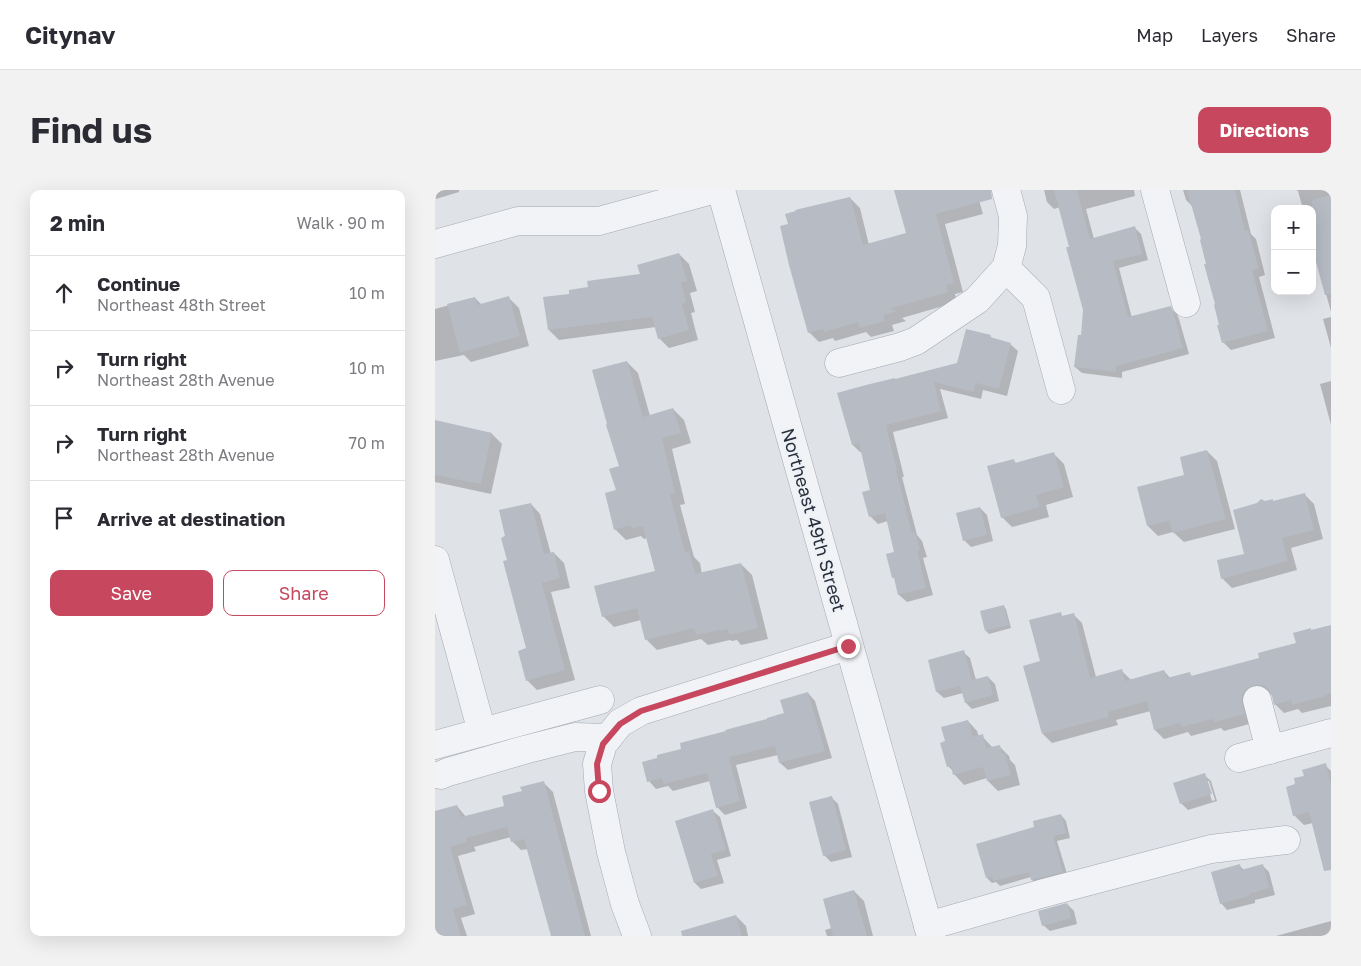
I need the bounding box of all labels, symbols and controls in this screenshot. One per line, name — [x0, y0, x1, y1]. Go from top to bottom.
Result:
text: Citynav — [25, 20, 115, 49]
text: Map — [1136, 24, 1173, 46]
text: Layers — [1201, 24, 1258, 46]
text: Share — [1286, 24, 1336, 46]
button: Directions — [1198, 107, 1331, 153]
text: Find us — [30, 109, 152, 151]
map controls — [1271, 205, 1316, 295]
button: + — [1271, 205, 1316, 250]
text: 2 min — [50, 210, 105, 236]
text: Walk · 90 m — [297, 213, 385, 233]
button: − — [1271, 250, 1316, 295]
text: Continue — [97, 272, 180, 295]
icon: ahead — [50, 279, 78, 307]
text: 10 m — [349, 283, 385, 303]
text: Northeast 48th Street — [97, 295, 266, 315]
text: Turn right — [97, 347, 187, 370]
icon: right — [50, 354, 78, 382]
text: 10 m — [349, 358, 385, 378]
text: Northeast 28th Avenue — [97, 370, 275, 390]
text: Turn right — [97, 422, 187, 445]
street label: Northeast 49th Street — [777, 425, 851, 614]
icon: right — [50, 429, 78, 457]
text: 70 m — [348, 433, 385, 453]
text: Northeast 28th Avenue — [97, 445, 275, 465]
icon: arrive — [50, 504, 78, 532]
text: Arrive at destination — [97, 507, 285, 530]
button: Save — [50, 570, 213, 616]
button: Share — [223, 570, 385, 616]
route end — [837, 635, 860, 658]
route start — [588, 780, 611, 803]

